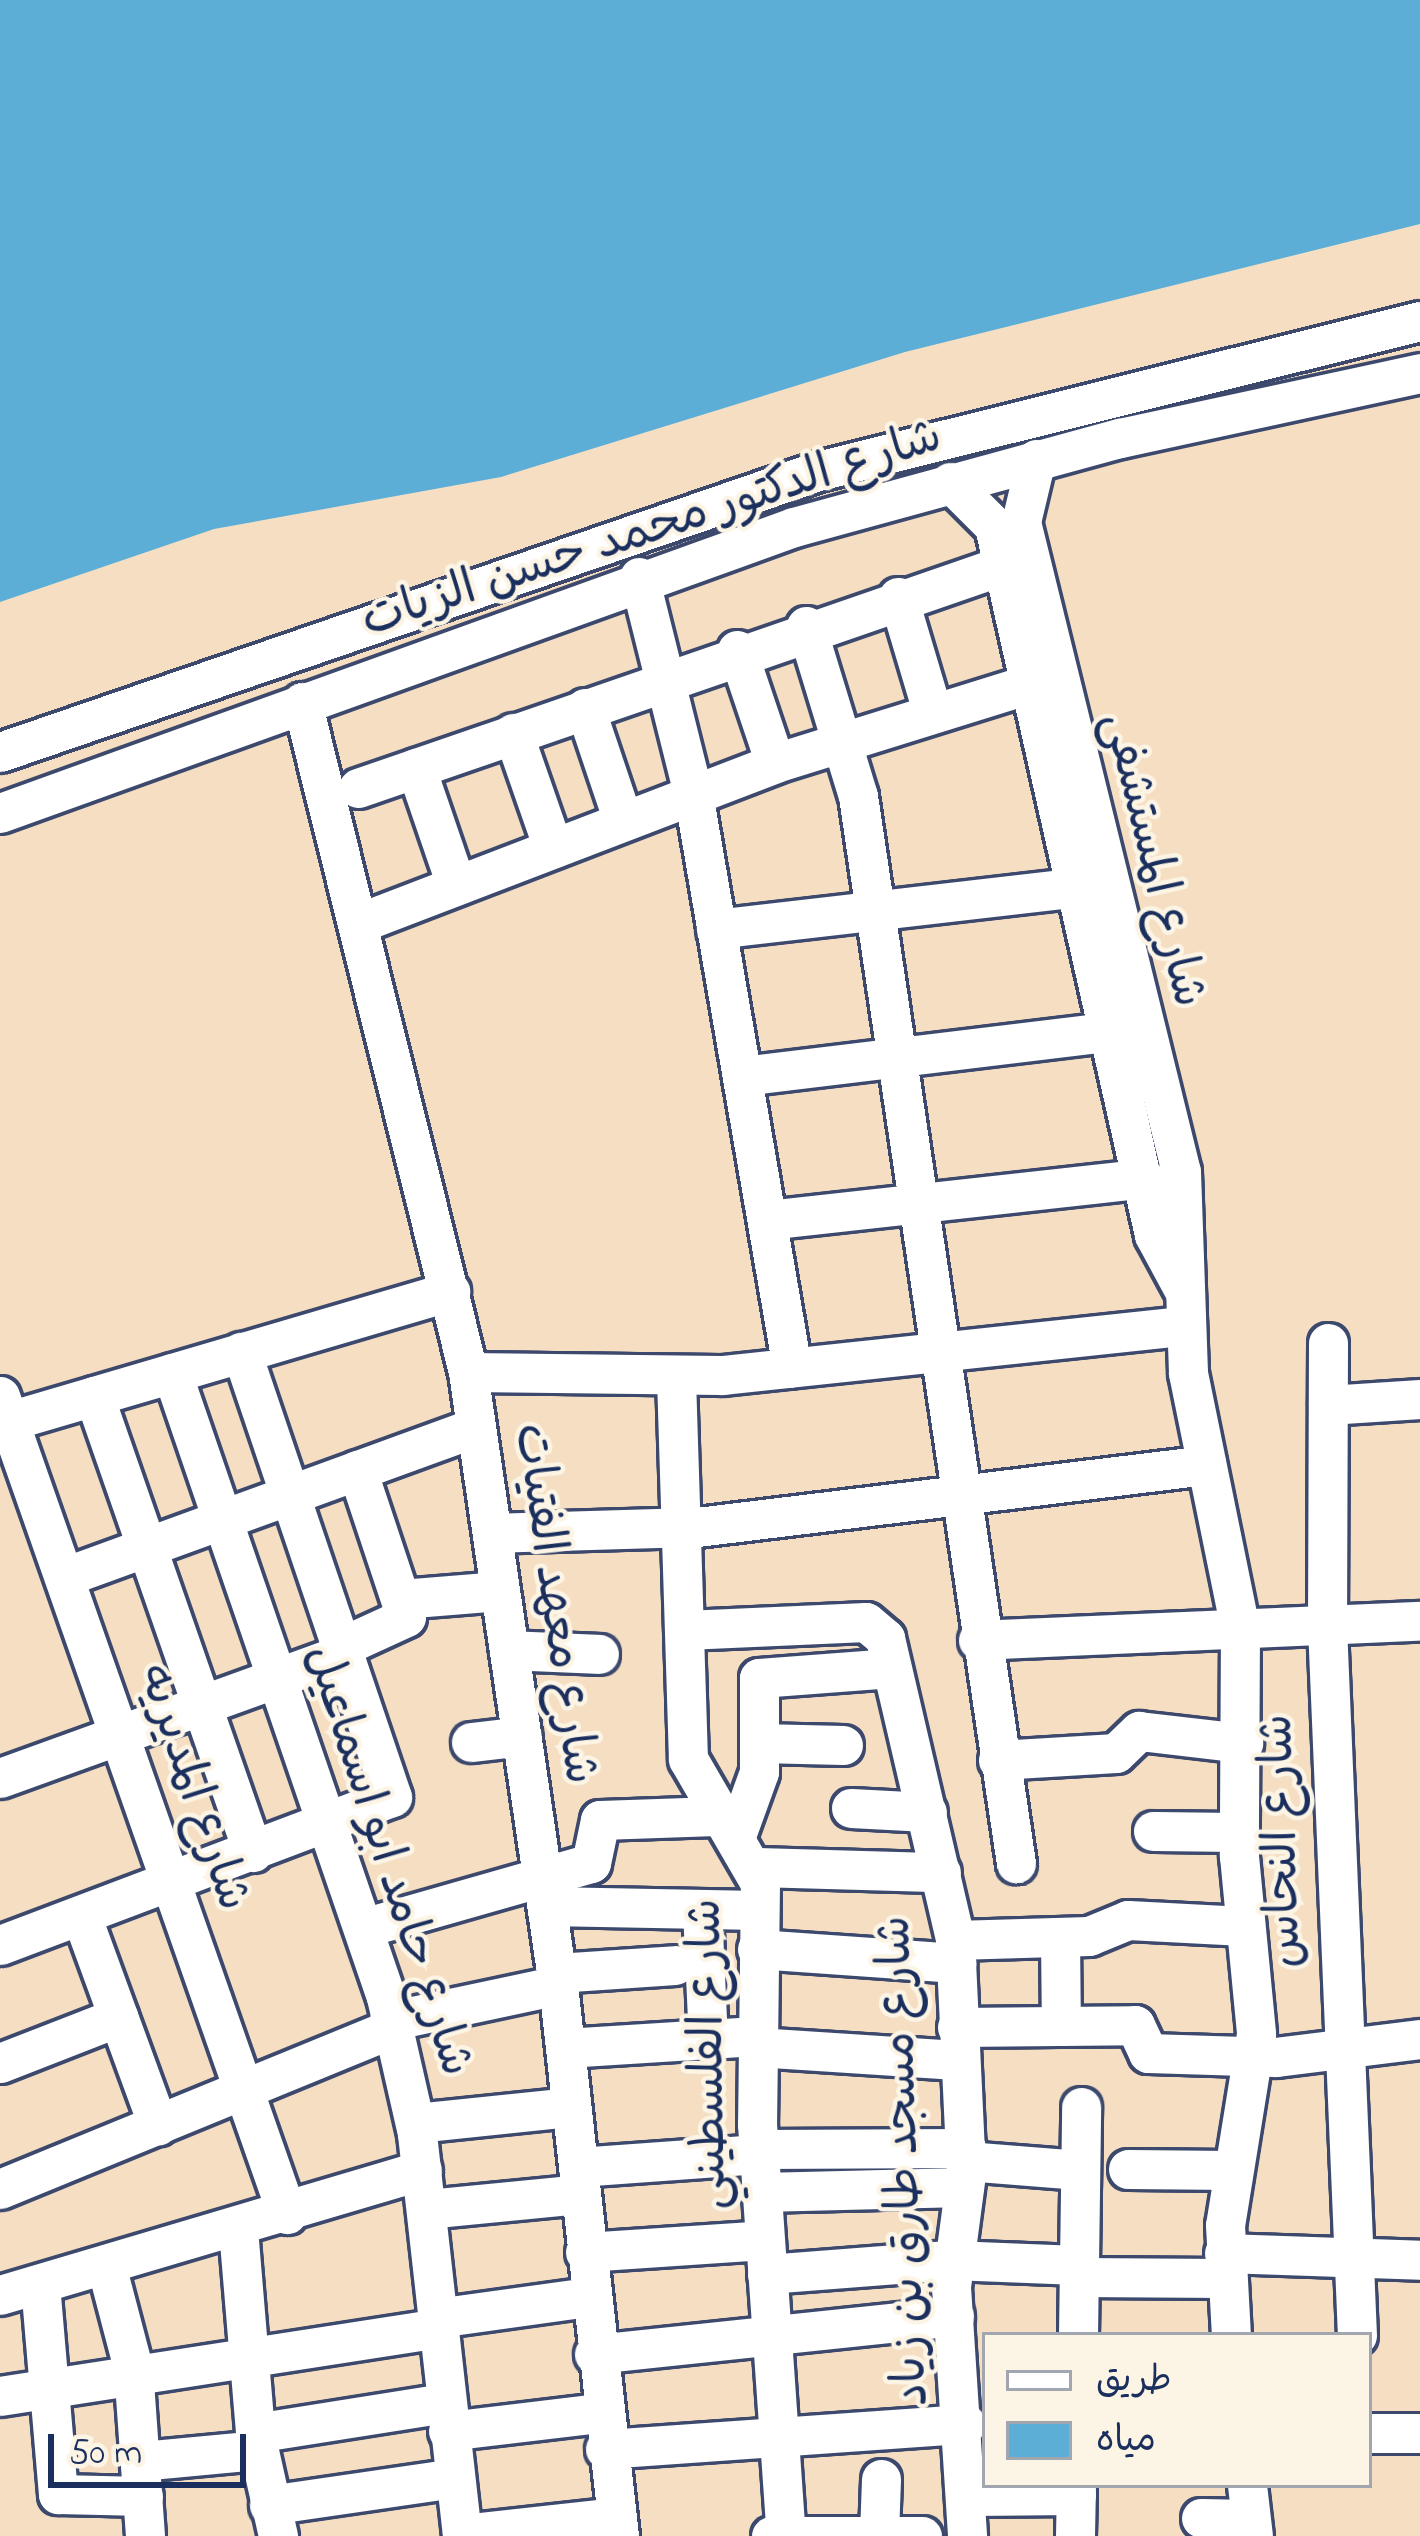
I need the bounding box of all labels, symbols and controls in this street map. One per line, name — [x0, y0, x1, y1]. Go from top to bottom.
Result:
street label: شارع الدكتور محمد حسن الزيات — [355, 409, 949, 651]
street label: شارع المستشفى — [1088, 707, 1216, 1013]
street label: شارع معهد الفتيات — [500, 1420, 608, 1788]
street label: شارع حامد ابو اسماعيل — [290, 1638, 484, 2084]
street label: شارع المديريه — [123, 1657, 261, 1919]
street label: شارع النحاس — [1250, 1713, 1316, 1969]
street label: شارع الفلسطيني — [678, 1898, 742, 2210]
street label: شارع مسجد طارق بن زياد — [868, 1915, 942, 2407]
legend — [982, 2332, 1372, 2488]
text: طريق — [1096, 2355, 1172, 2408]
scale bar — [54, 2410, 252, 2484]
text: مياه — [1096, 2415, 1156, 2468]
text: 50 m — [69, 2428, 142, 2481]

